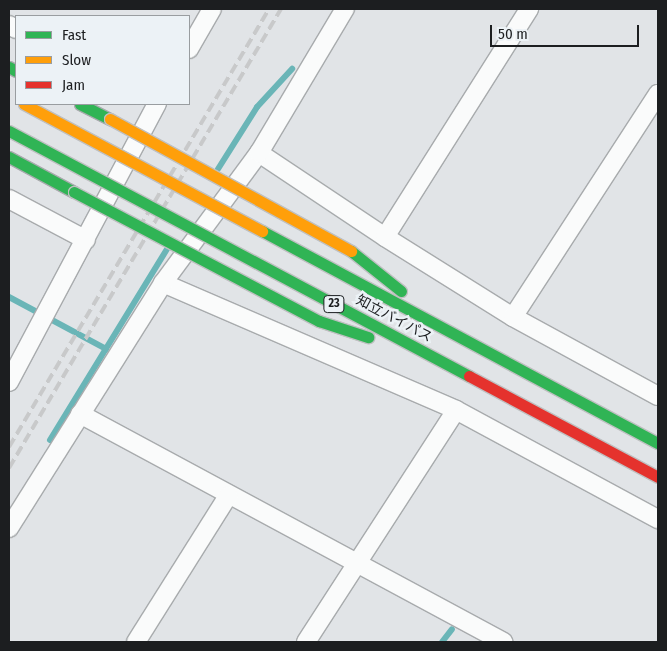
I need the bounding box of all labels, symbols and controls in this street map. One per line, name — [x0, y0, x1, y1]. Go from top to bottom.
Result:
legend — [15, 15, 190, 105]
scale bar — [492, 15, 641, 47]
text: 50 m — [498, 25, 528, 43]
text: Fast — [62, 26, 86, 44]
text: Slow — [62, 51, 91, 69]
text: Jam — [62, 76, 85, 94]
street label: 知立バイパス — [353, 292, 435, 346]
road number: 23 — [323, 294, 345, 314]

